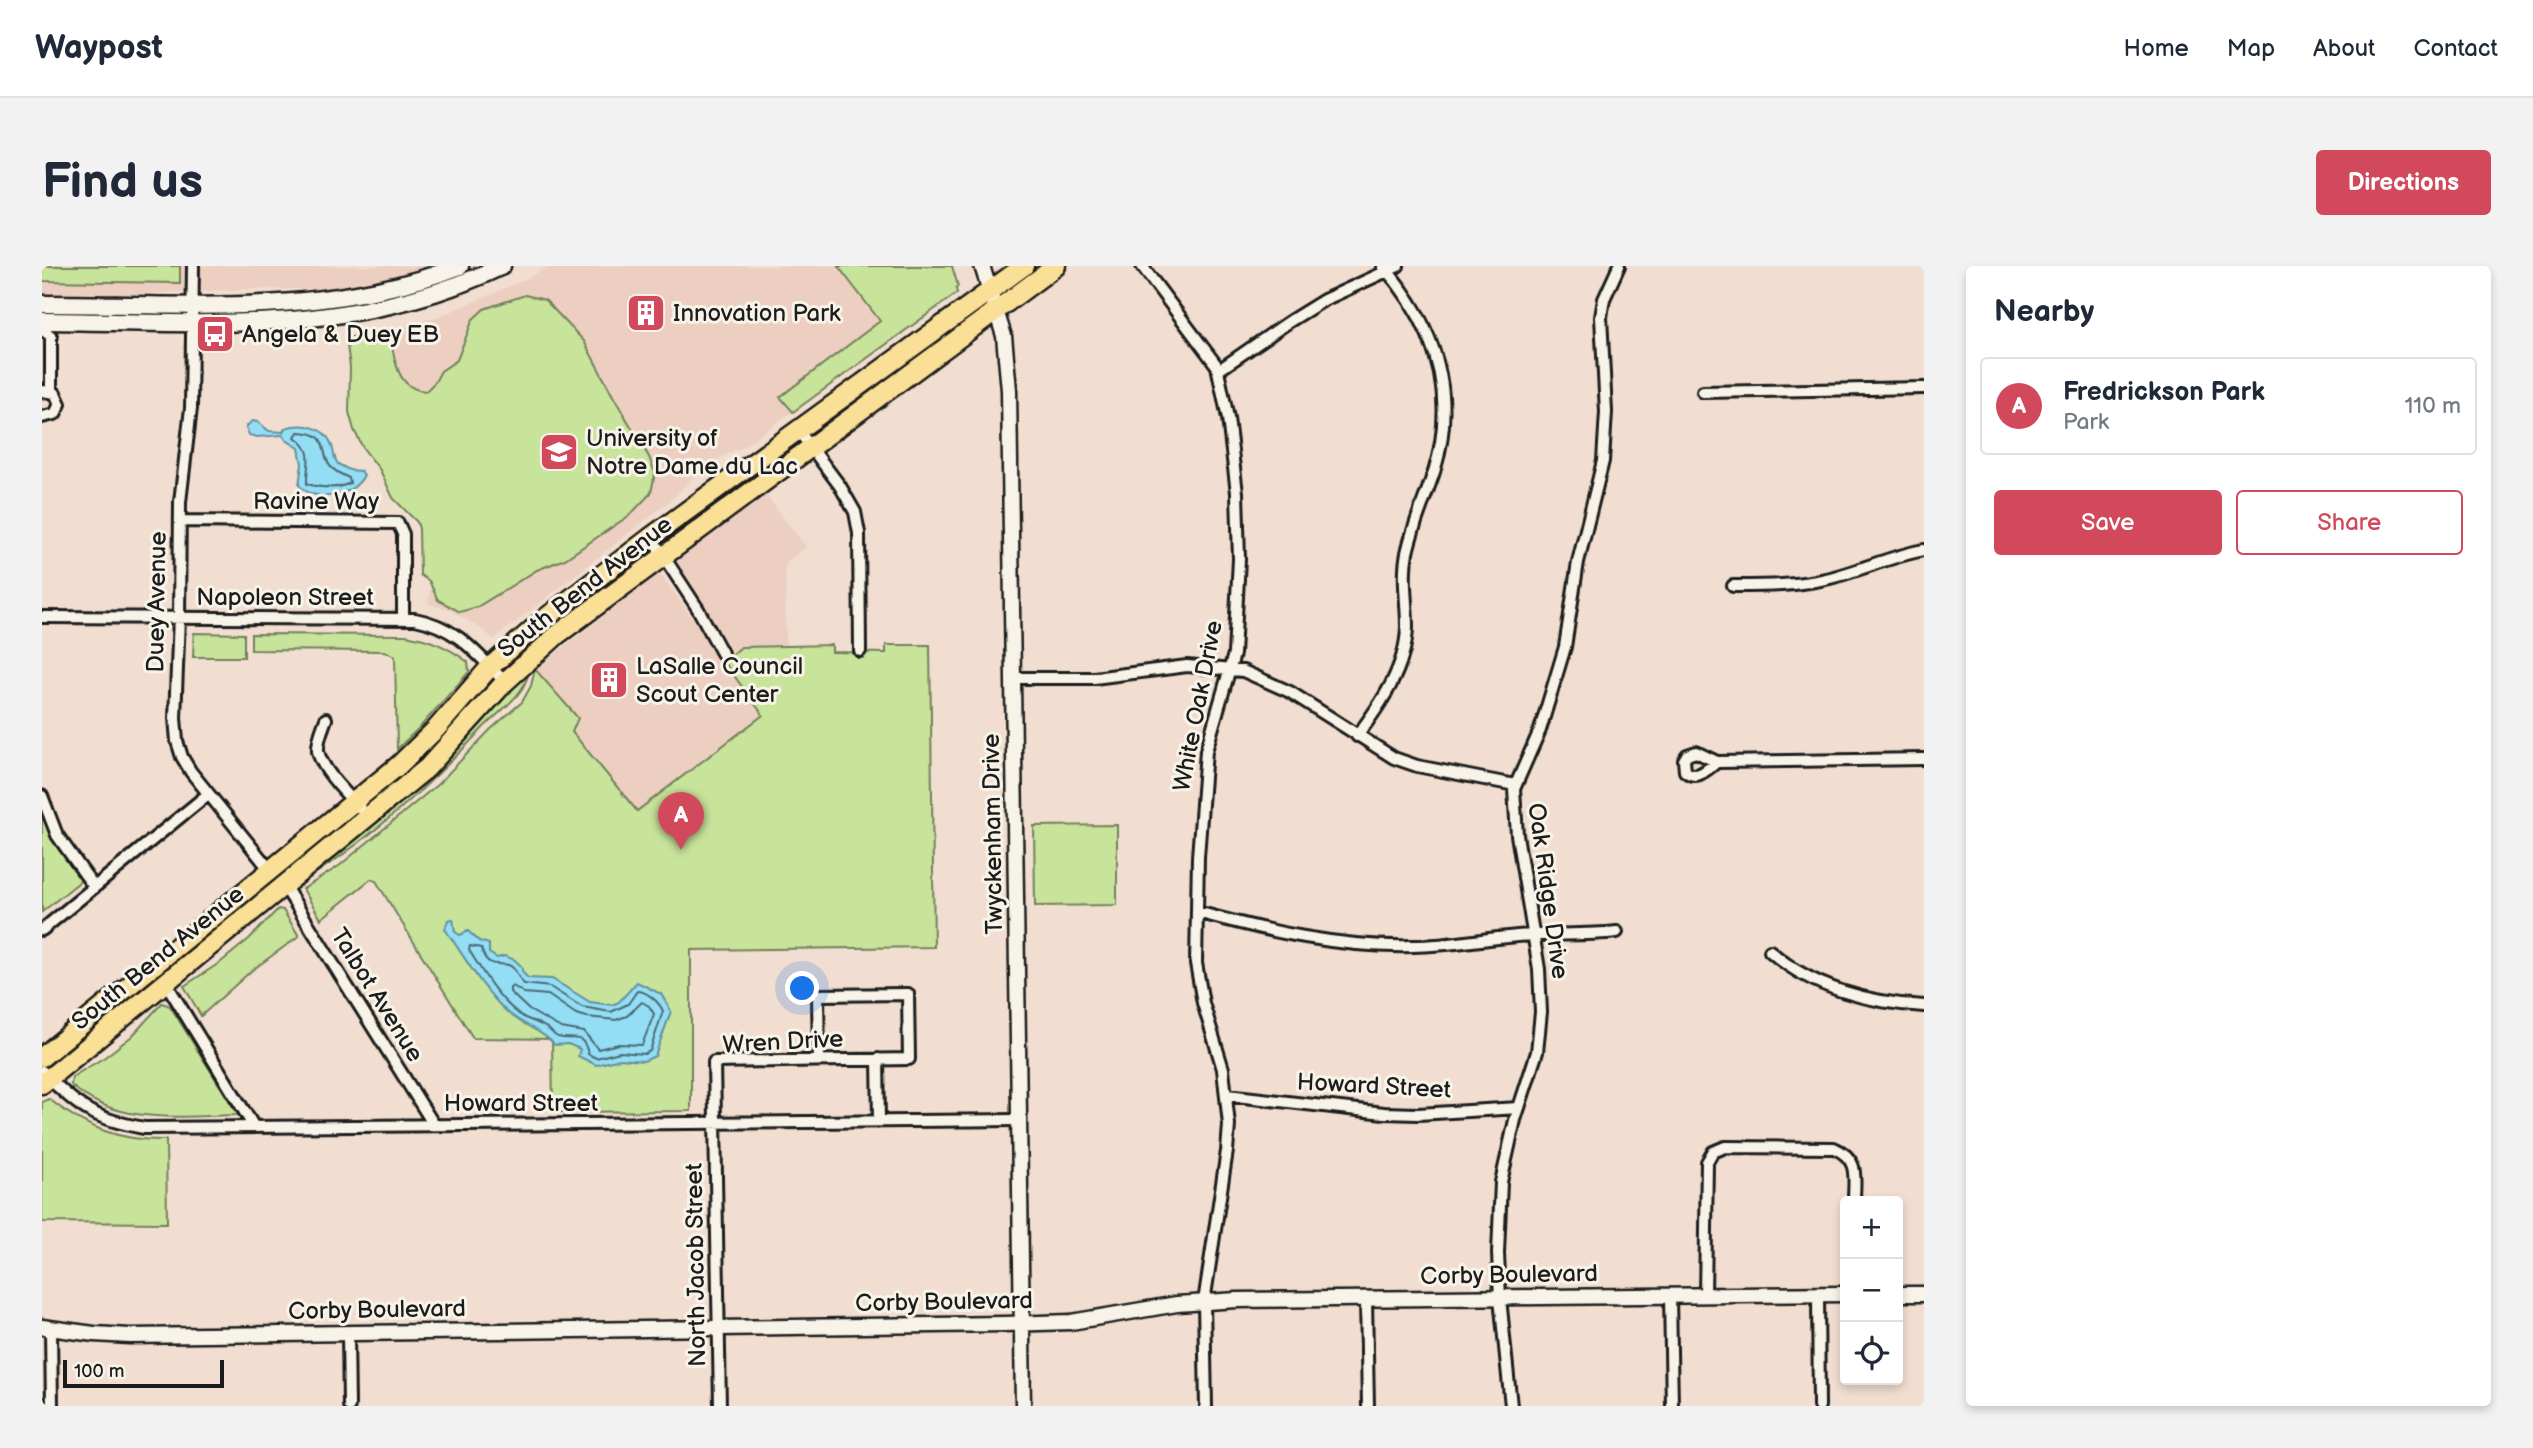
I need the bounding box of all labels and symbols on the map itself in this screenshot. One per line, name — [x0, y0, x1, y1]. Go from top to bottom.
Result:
building icon: Innovation Park — [625, 292, 667, 334]
place label: Innovation Park — [673, 299, 841, 328]
bus stop icon: Angela & Duey EB — [194, 313, 236, 355]
place label: Angela & Duey EB — [242, 320, 439, 349]
place label: University of Notre Dame du Lac — [586, 424, 798, 481]
school or university icon: University of Notre Dame du Lac — [538, 431, 580, 473]
street label: Ravine Way — [253, 487, 379, 516]
street label: South Bend Avenue — [492, 510, 678, 664]
street label: Duey Avenue — [141, 531, 173, 673]
street label: Napoleon Street — [196, 583, 374, 612]
street label: White Oak Drive — [1167, 618, 1229, 794]
place label: LaSalle Council Scout Center — [636, 652, 803, 709]
building icon: LaSalle Council Scout Center — [588, 659, 630, 701]
street label: Twyckenham Drive — [977, 733, 1009, 935]
pin: A — [658, 792, 704, 850]
street label: Oak Ridge Drive — [1521, 801, 1575, 981]
street label: South Bend Avenue — [66, 880, 250, 1036]
street label: Talbot Avenue — [324, 923, 430, 1067]
your location — [785, 971, 819, 1005]
street label: Wren Drive — [722, 1024, 844, 1060]
street label: Howard Street — [1296, 1067, 1452, 1105]
street label: Howard Street — [444, 1089, 599, 1118]
street label: North Jacob Street — [680, 1162, 712, 1367]
street label: Corby Boulevard — [1420, 1259, 1598, 1291]
street label: Corby Boulevard — [855, 1286, 1033, 1318]
street label: Corby Boulevard — [288, 1294, 466, 1326]
scale bar — [63, 1357, 224, 1389]

